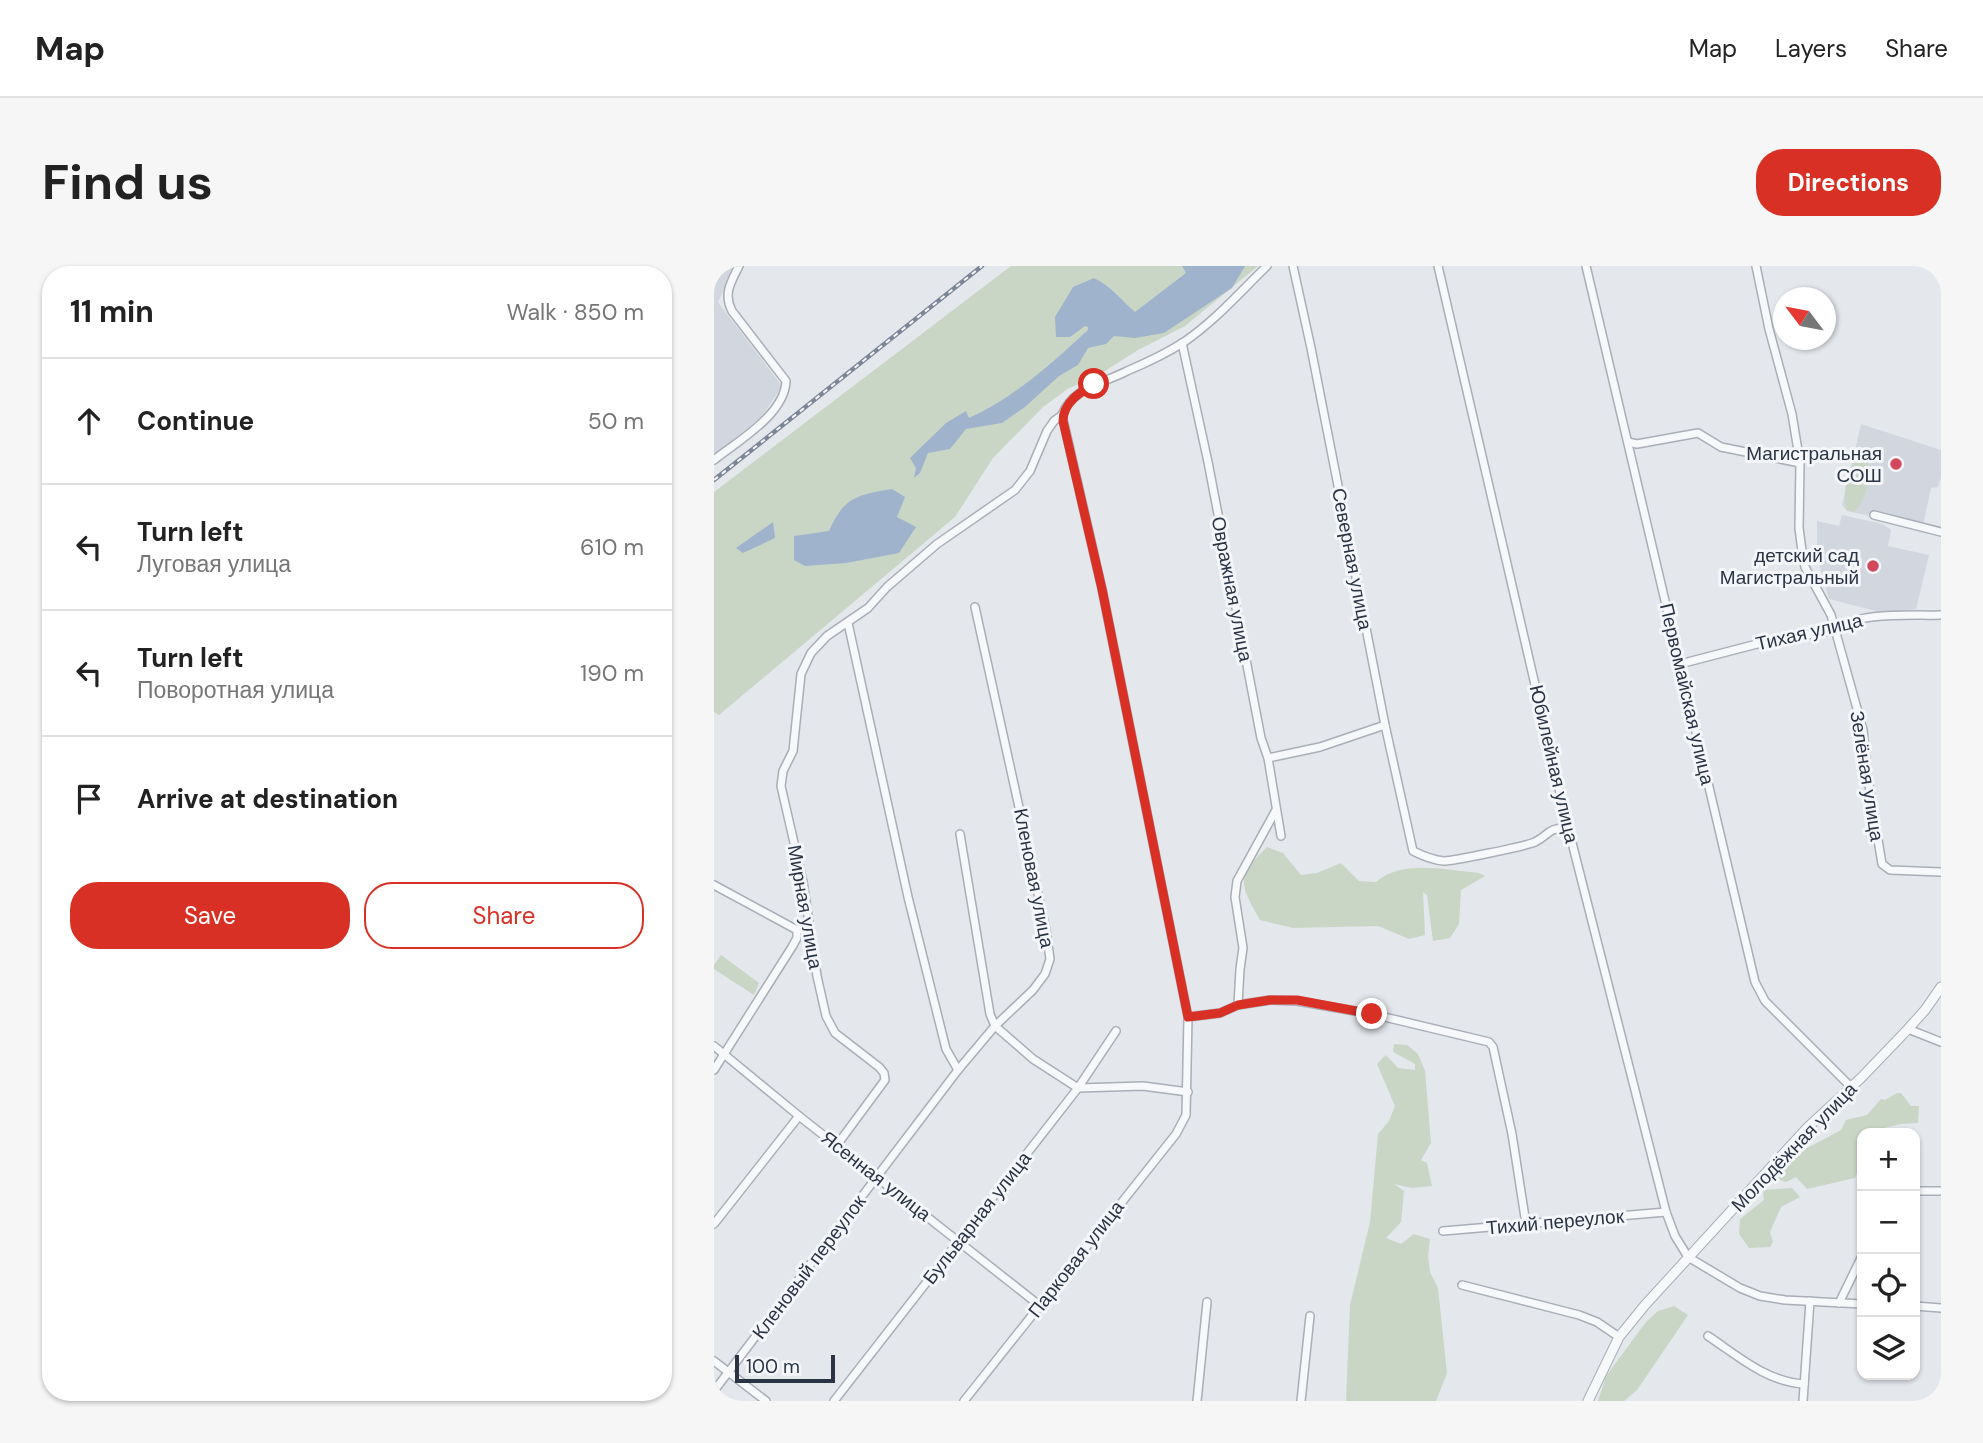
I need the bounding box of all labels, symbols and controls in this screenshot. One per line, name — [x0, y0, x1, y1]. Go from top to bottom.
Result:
text: Map — [35, 27, 105, 70]
text: Map — [1689, 33, 1737, 64]
text: Layers — [1775, 33, 1847, 64]
text: Share — [1885, 33, 1948, 64]
button: Directions — [1756, 149, 1941, 216]
text: Find us — [42, 150, 213, 214]
north arrow — [1773, 287, 1836, 350]
text: 11 min — [70, 292, 154, 331]
text: Walk · 850 m — [506, 297, 644, 327]
route start — [1078, 368, 1109, 399]
icon: ahead — [70, 402, 108, 440]
text: Continue — [137, 404, 254, 438]
text: 50 m — [588, 406, 644, 436]
place label: Магистральная СОШ — [1746, 441, 1882, 488]
marker: Магистральная СОШ — [1888, 456, 1904, 472]
street label: Северная улица — [1326, 486, 1378, 632]
street label: Овражная улица — [1206, 514, 1258, 664]
text: Turn left — [137, 515, 244, 549]
icon: left — [70, 528, 108, 566]
text: 610 m — [580, 532, 644, 562]
place label: детский сад Магистральный — [1720, 543, 1859, 590]
text: Луговая улица — [137, 549, 291, 579]
marker: детский сад Магистральный — [1865, 558, 1881, 574]
street label: Первомайская улица — [1654, 601, 1720, 788]
street label: Тихая улица — [1753, 607, 1865, 656]
text: Turn left — [137, 641, 244, 675]
icon: left — [70, 654, 108, 692]
text: 190 m — [580, 658, 644, 688]
text: Поворотная улица — [137, 675, 334, 705]
street label: Юбилейная улица — [1524, 682, 1584, 846]
street label: Зелёная улица — [1844, 709, 1890, 843]
icon: arrive — [70, 780, 108, 818]
text: Arrive at destination — [137, 782, 398, 816]
street label: Кленовая улица — [1008, 806, 1060, 950]
street label: Мирная улица — [782, 843, 828, 971]
button: Save — [70, 882, 350, 949]
button: Share — [364, 882, 644, 949]
route end — [1356, 998, 1387, 1029]
street label: Молодёжная улица — [1726, 1077, 1863, 1217]
street label: Ясенная улица — [816, 1125, 936, 1227]
map controls — [1857, 1128, 1920, 1380]
button: + — [1857, 1128, 1920, 1191]
street label: Бульварная улица — [917, 1146, 1037, 1289]
street label: Кленовый переулок — [747, 1189, 872, 1344]
button: − — [1857, 1191, 1920, 1254]
street label: Парковая улица — [1022, 1195, 1130, 1323]
street label: Тихий переулок — [1485, 1203, 1626, 1240]
button: locate — [1857, 1254, 1920, 1317]
button: layers — [1857, 1317, 1920, 1380]
scale bar — [735, 1352, 835, 1384]
text: 100 m — [746, 1354, 800, 1379]

